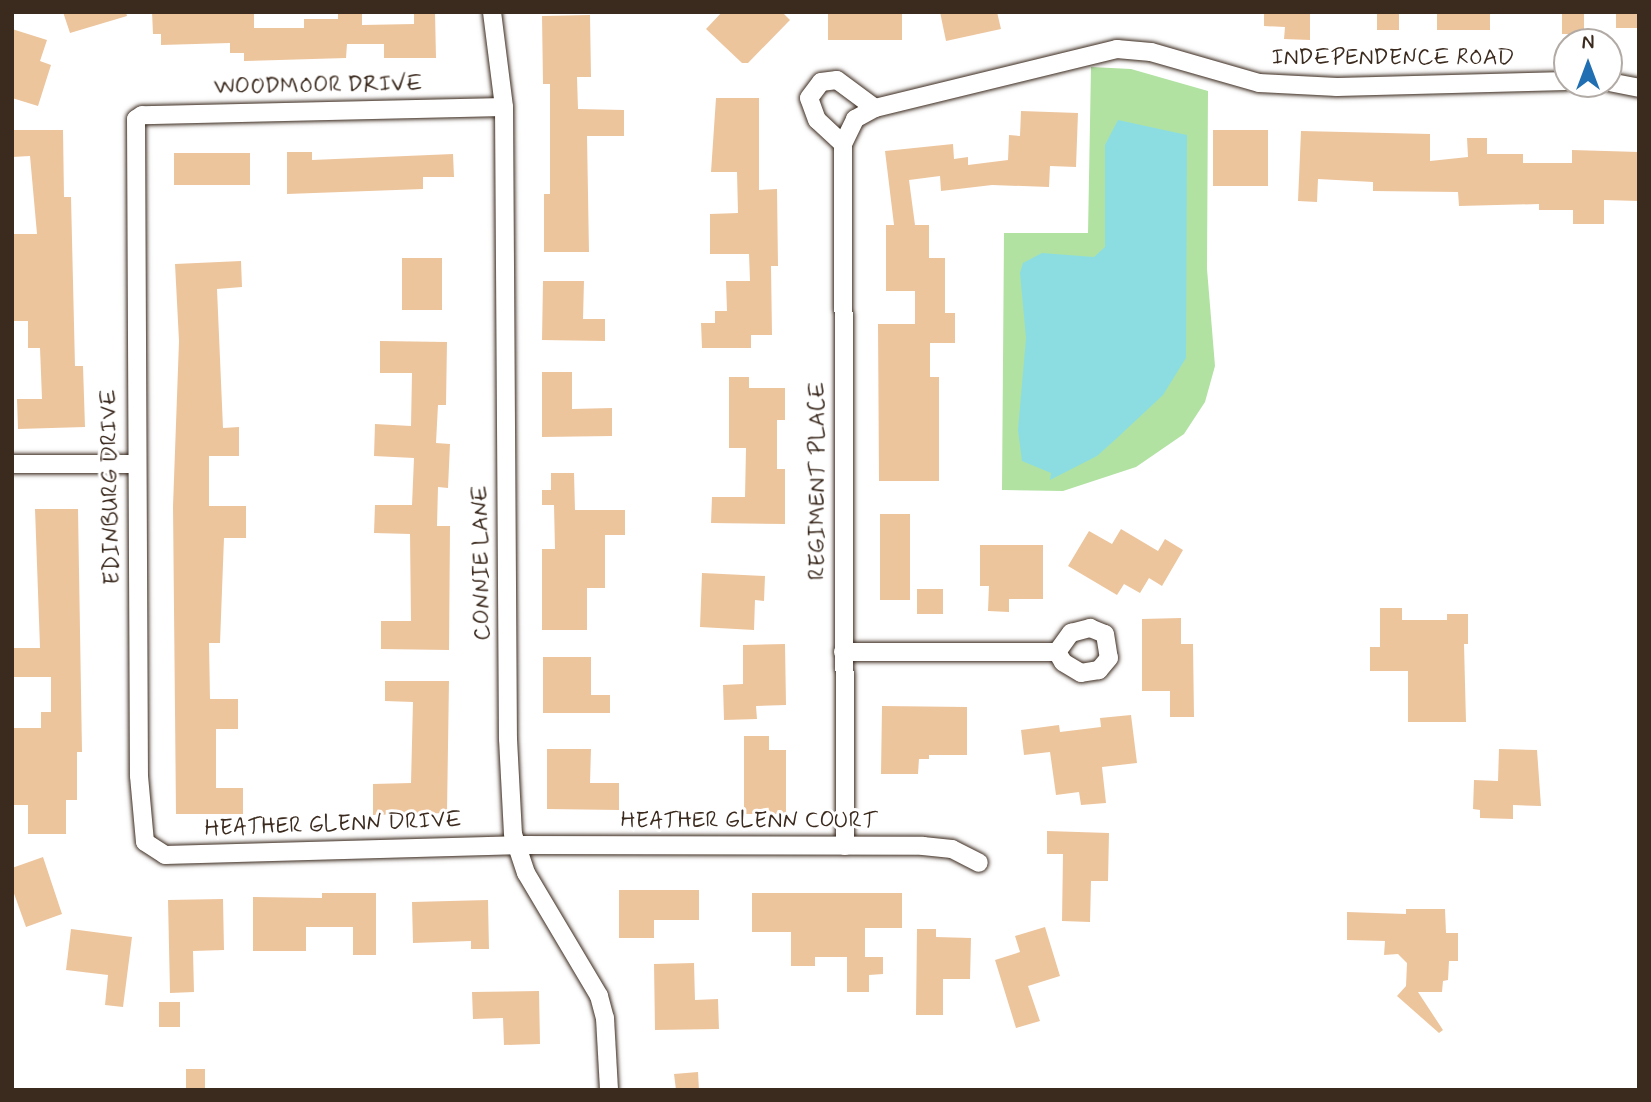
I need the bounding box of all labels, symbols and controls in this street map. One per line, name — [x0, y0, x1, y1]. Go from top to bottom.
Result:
north arrow — [1553, 28, 1623, 98]
text: N — [1582, 31, 1594, 56]
street label: INDEPENDENCE ROAD — [1272, 44, 1514, 72]
street label: WOODMOOR DRIVE — [213, 70, 423, 102]
street label: REGIMENT PLACE — [804, 383, 832, 579]
street label: EDINBURG DRIVE — [95, 388, 127, 586]
street label: CONNIE LANE — [467, 485, 497, 641]
street label: HEATHER GLENN DRIVE — [205, 807, 461, 843]
street label: HEATHER GLENN COURT — [622, 807, 876, 835]

